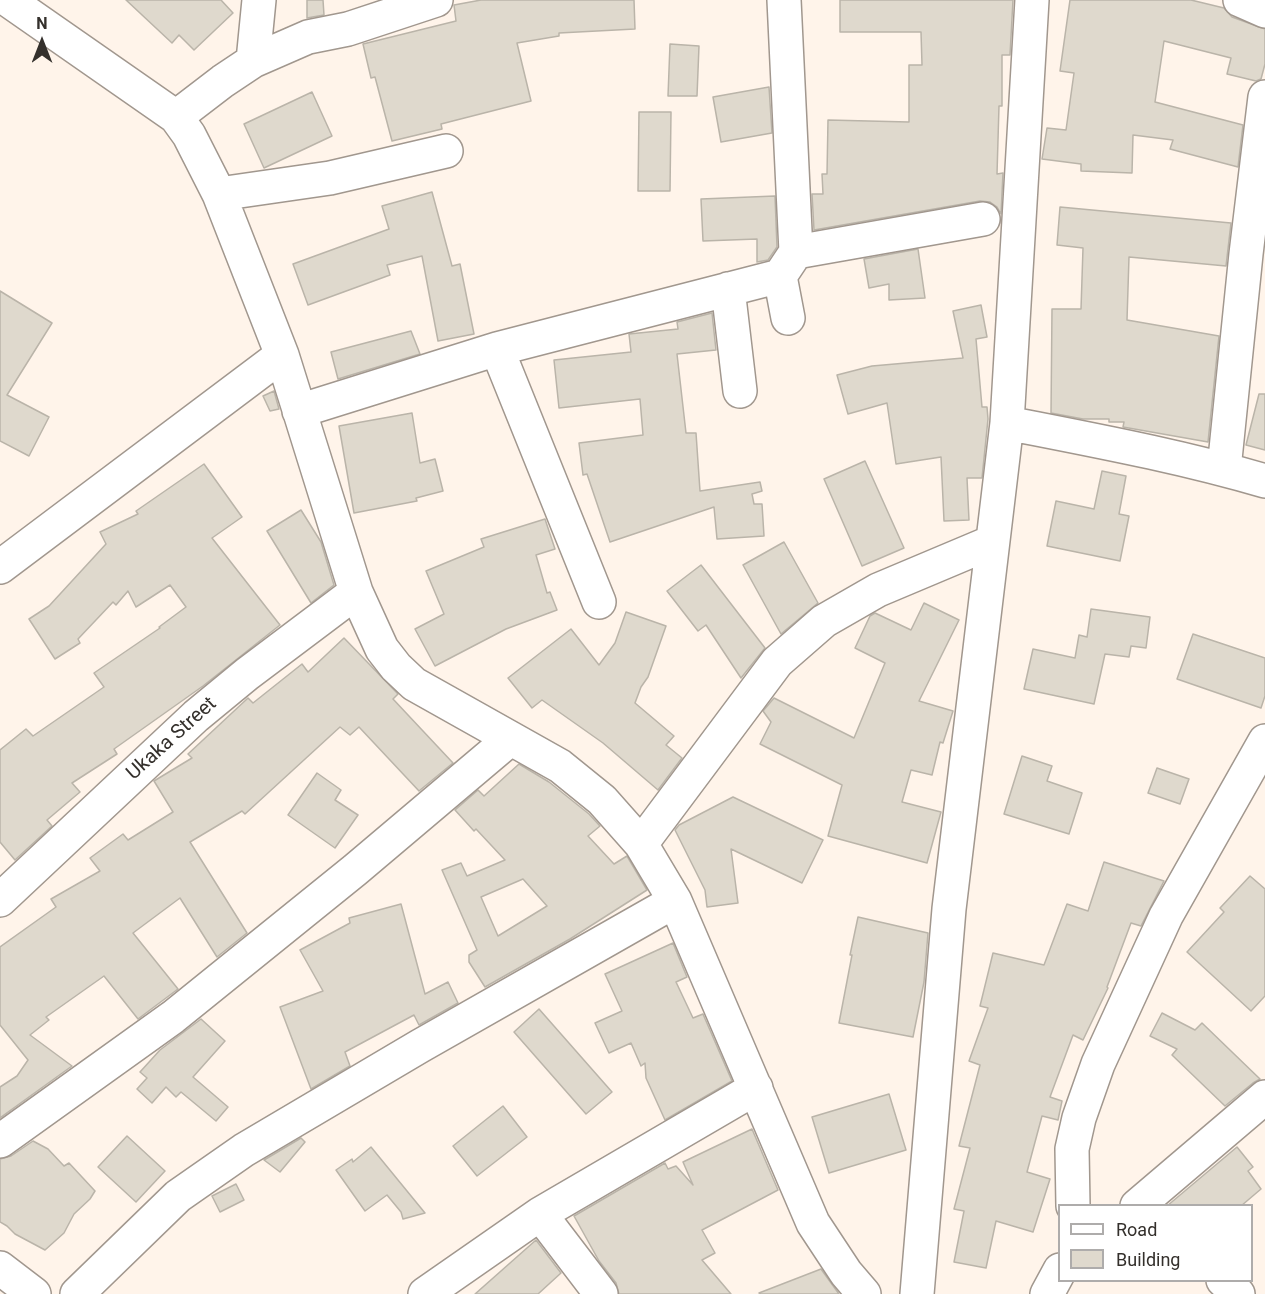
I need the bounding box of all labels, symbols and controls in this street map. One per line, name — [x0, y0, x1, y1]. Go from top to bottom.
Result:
north arrow — [12, 12, 72, 72]
text: N — [36, 14, 48, 33]
street label: Ukaka Street — [122, 692, 222, 786]
legend — [1058, 1204, 1253, 1282]
text: Road — [1116, 1219, 1157, 1240]
text: Building — [1116, 1249, 1180, 1270]

